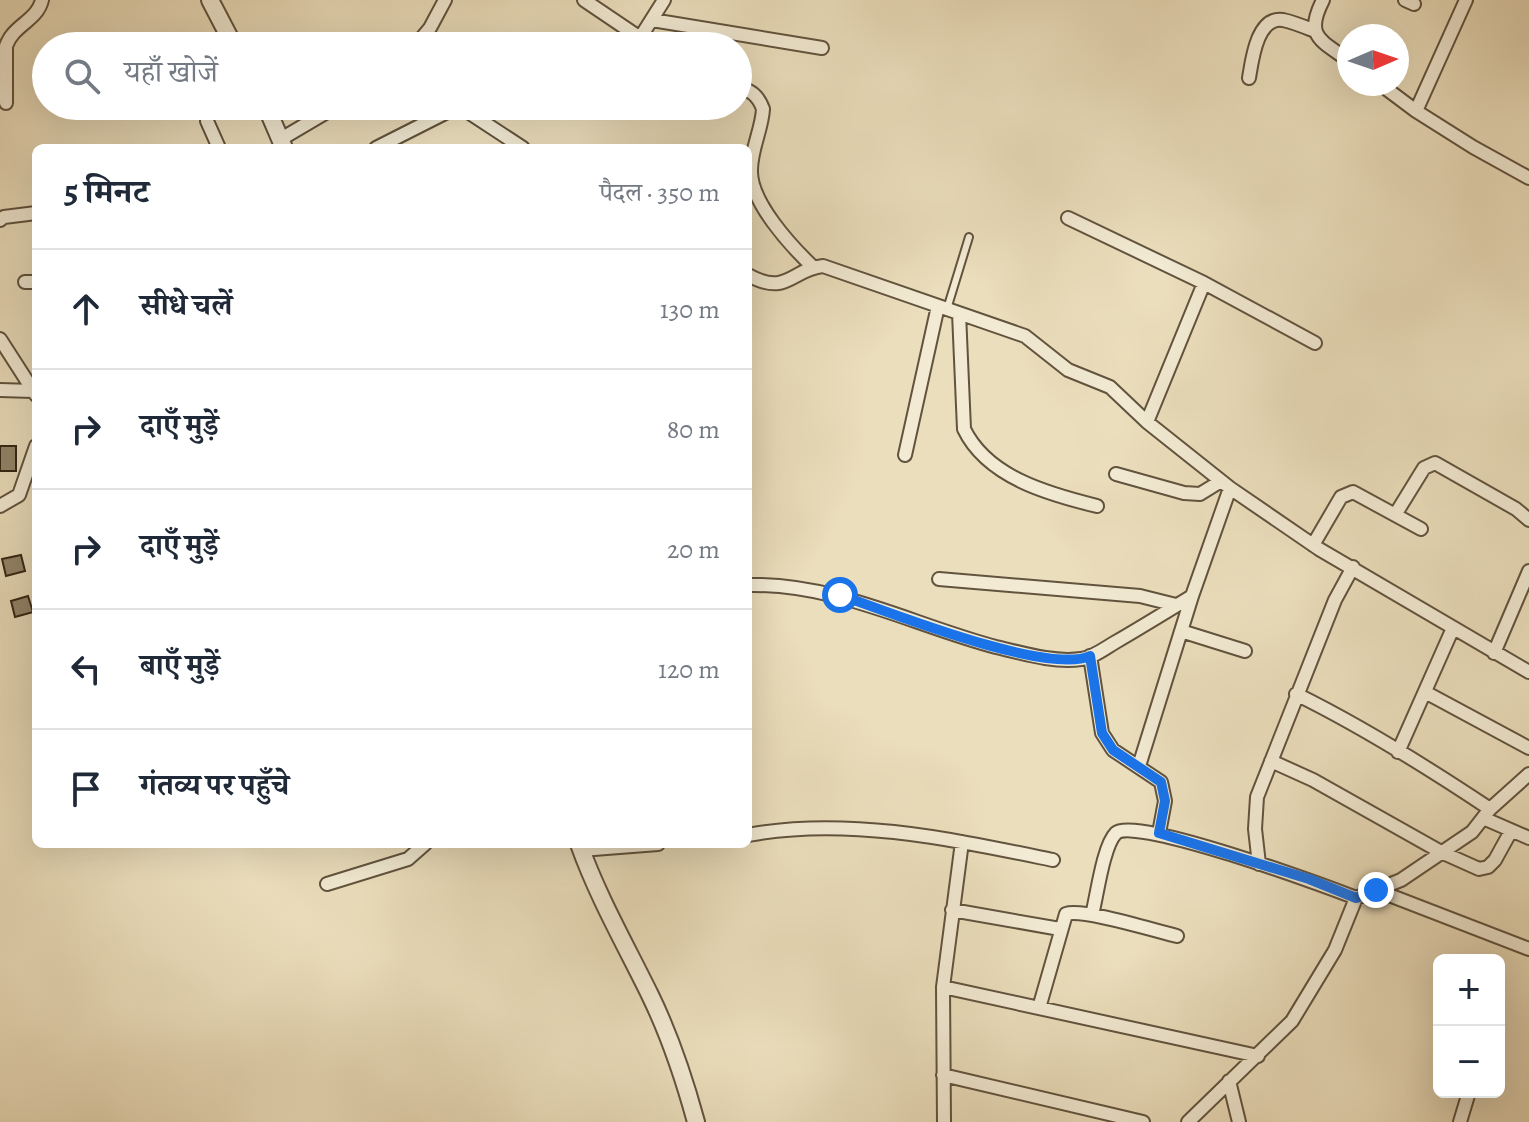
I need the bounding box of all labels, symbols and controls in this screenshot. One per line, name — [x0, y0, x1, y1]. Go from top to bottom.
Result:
north arrow — [1337, 24, 1409, 96]
search box — [32, 32, 752, 120]
text: यहाँ खोजें — [124, 52, 218, 92]
icon: search — [60, 54, 104, 98]
text: 5 मिनट — [64, 168, 149, 215]
text: पैदल · 350 m — [599, 175, 720, 210]
text: सीधे चलें — [140, 285, 232, 325]
icon: ahead — [64, 287, 108, 331]
text: 130 m — [660, 292, 720, 327]
text: दाएँ मुड़ें — [140, 405, 219, 445]
icon: right — [64, 407, 108, 451]
text: 80 m — [667, 412, 720, 447]
text: दाएँ मुड़ें — [140, 525, 219, 565]
icon: right — [64, 527, 108, 571]
text: 20 m — [667, 532, 720, 567]
route start — [822, 577, 858, 613]
text: बाएँ मुड़ें — [140, 645, 220, 685]
icon: left — [64, 647, 108, 691]
text: 120 m — [658, 652, 720, 687]
text: गंतव्य पर पहुँचे — [140, 765, 289, 805]
icon: arrive — [64, 767, 108, 811]
route end — [1358, 872, 1394, 908]
map controls — [1433, 954, 1505, 1098]
button: + — [1433, 954, 1505, 1026]
button: − — [1433, 1026, 1505, 1098]

